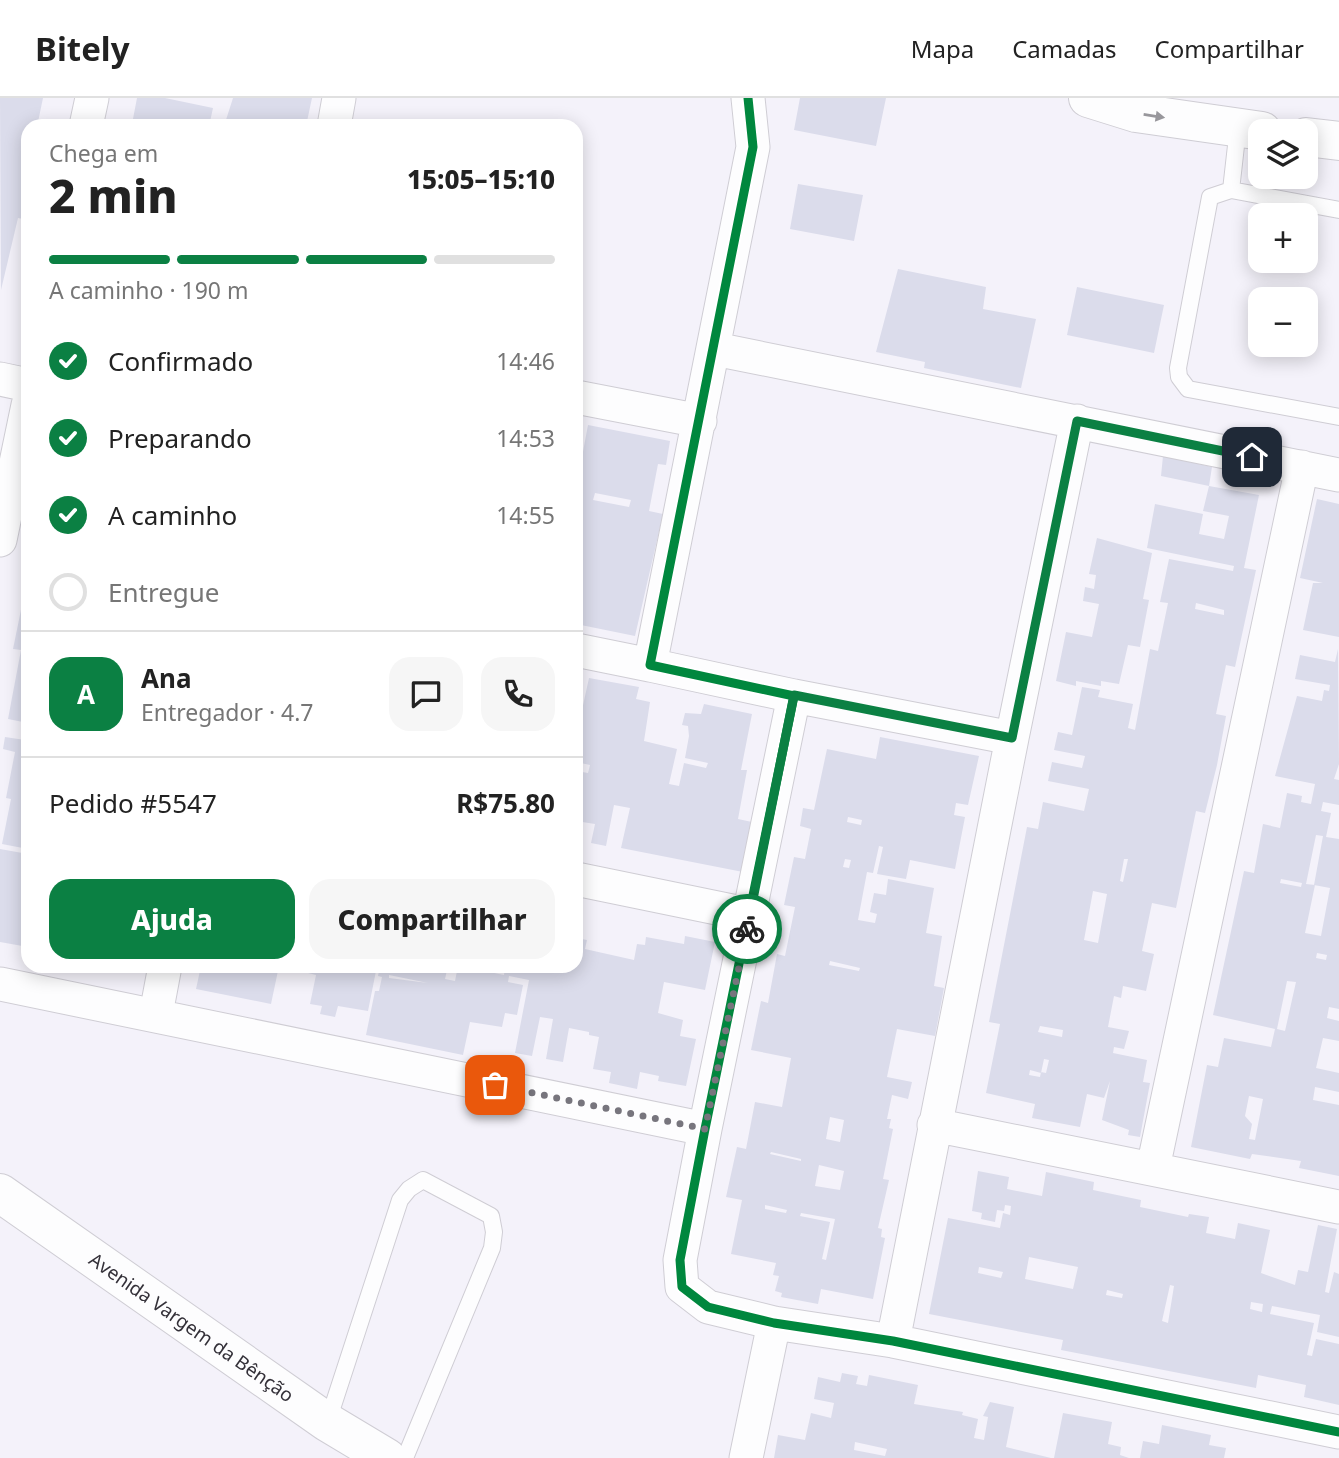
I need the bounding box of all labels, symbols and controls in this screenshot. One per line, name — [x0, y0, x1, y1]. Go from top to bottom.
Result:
text: Bitely — [35, 26, 130, 71]
text: Mapa — [911, 32, 974, 65]
text: Camadas — [1012, 32, 1116, 65]
text: Compartilhar — [1154, 32, 1304, 65]
one-way arrow — [1143, 111, 1165, 122]
map controls — [1248, 119, 1318, 357]
button: layers — [1248, 119, 1318, 189]
text: Chega em — [49, 137, 158, 169]
text: 15:05–15:10 — [407, 161, 555, 197]
text: 2 min — [49, 164, 178, 226]
button: + — [1248, 203, 1318, 273]
text: A caminho · 190 m — [49, 274, 248, 306]
button: − — [1248, 287, 1318, 357]
icon: check — [49, 342, 87, 380]
text: Confirmado — [108, 343, 253, 379]
text: 14:46 — [496, 345, 555, 377]
icon: check — [49, 419, 87, 457]
text: Preparando — [108, 420, 252, 456]
text: 14:53 — [496, 422, 555, 454]
pin — [1222, 427, 1282, 487]
icon: home — [1233, 438, 1271, 476]
icon: check — [49, 496, 87, 534]
text: A caminho — [108, 497, 237, 533]
text: 14:55 — [496, 499, 555, 531]
text: Entregue — [108, 574, 220, 610]
button: chat — [389, 657, 463, 731]
button: phone — [481, 657, 555, 731]
text: Ana — [141, 660, 191, 696]
text: A — [77, 676, 95, 712]
text: Entregador · 4.7 — [141, 696, 314, 728]
text: Pedido #5547 — [49, 785, 217, 821]
text: R$75.80 — [456, 785, 555, 821]
button: Ajuda — [49, 879, 295, 959]
button: Compartilhar — [309, 879, 555, 959]
courier — [712, 894, 782, 964]
icon: bike — [728, 910, 766, 948]
pin — [465, 1055, 525, 1115]
icon: bag — [476, 1066, 514, 1104]
street label: Avenida Vargem da Bênção — [84, 1246, 299, 1408]

